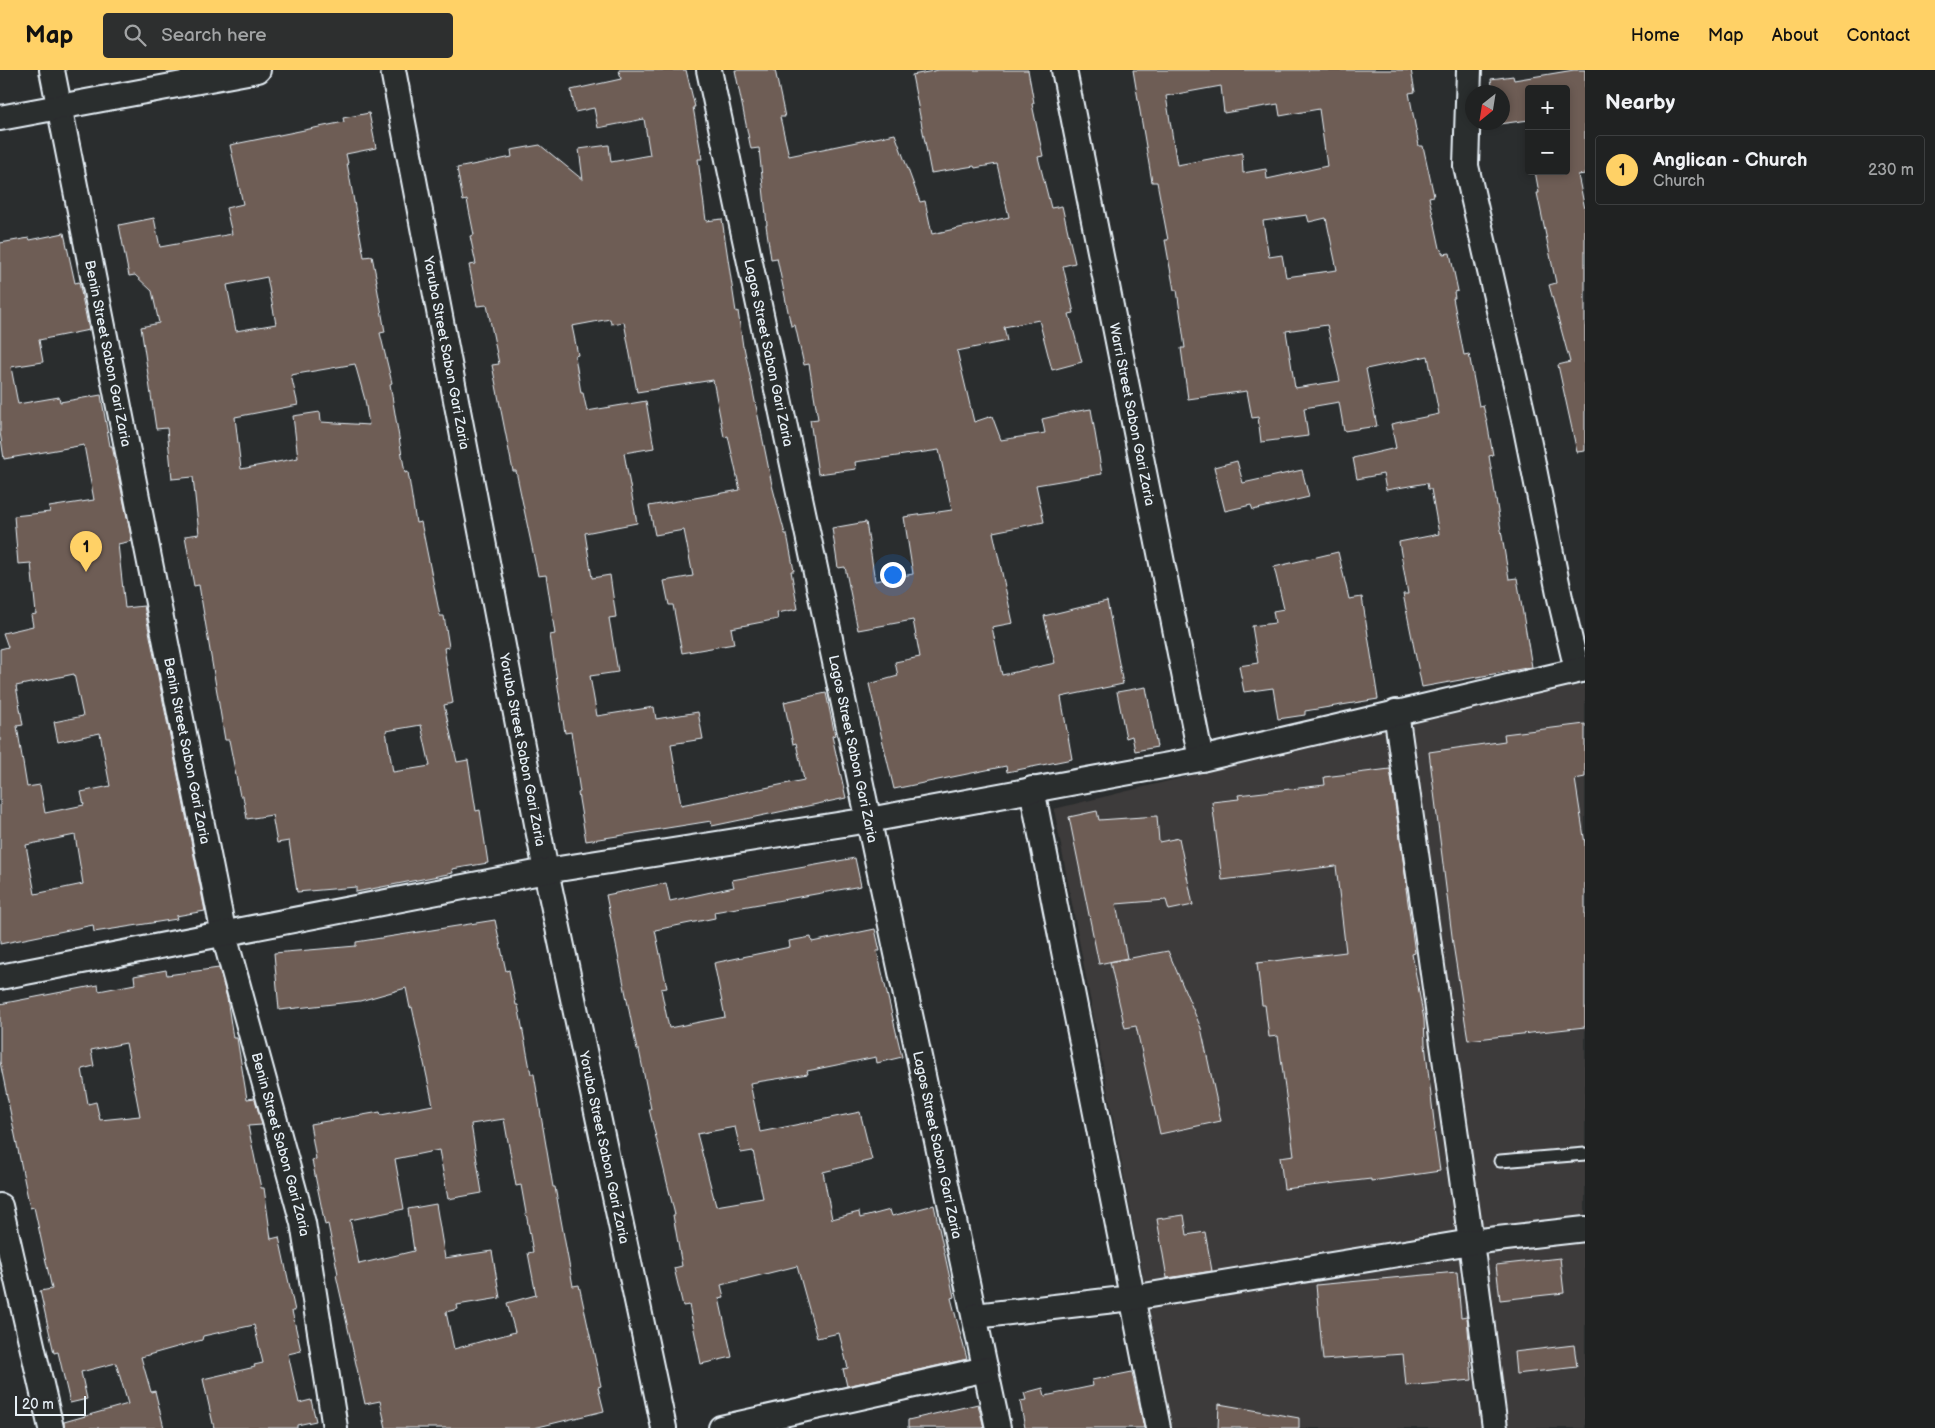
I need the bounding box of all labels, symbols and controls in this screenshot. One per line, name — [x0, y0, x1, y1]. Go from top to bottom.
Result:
search box — [103, 13, 453, 58]
text: Map — [25, 21, 73, 50]
icon: search — [121, 21, 149, 49]
text: Search here — [161, 24, 267, 47]
text: Home — [1631, 25, 1680, 46]
text: Map — [1708, 25, 1744, 46]
text: About — [1772, 25, 1819, 46]
text: Contact — [1847, 25, 1910, 46]
north arrow — [1465, 85, 1510, 130]
map controls — [1525, 85, 1570, 175]
button: + — [1525, 85, 1570, 130]
text: Nearby — [1605, 90, 1675, 115]
button: − — [1525, 130, 1570, 175]
text: Anglican - Church — [1653, 149, 1807, 172]
text: 1 — [1619, 161, 1625, 180]
text: 230 m — [1868, 161, 1914, 180]
text: Church — [1653, 172, 1705, 191]
street label: Yoruba Street Sabon Gari Zaria — [420, 254, 473, 451]
street label: Lagos Street Sabon Gari Zaria — [740, 257, 797, 448]
street label: Benin Street Sabon Gari Zaria — [81, 259, 135, 448]
street label: Warri Street Sabon Gari Zaria — [1105, 321, 1158, 507]
pin: 1 — [70, 531, 102, 572]
your location — [880, 562, 906, 588]
street label: Yoruba Street Sabon Gari Zaria — [495, 651, 549, 848]
street label: Lagos Street Sabon Gari Zaria — [825, 654, 881, 844]
street label: Benin Street Sabon Gari Zaria — [160, 656, 214, 846]
street label: Yoruba Street Sabon Gari Zaria — [575, 1049, 633, 1245]
street label: Lagos Street Sabon Gari Zaria — [909, 1050, 966, 1240]
street label: Benin Street Sabon Gari Zaria — [248, 1051, 313, 1238]
scale bar — [15, 1393, 86, 1416]
text: 20 m — [22, 1396, 54, 1413]

